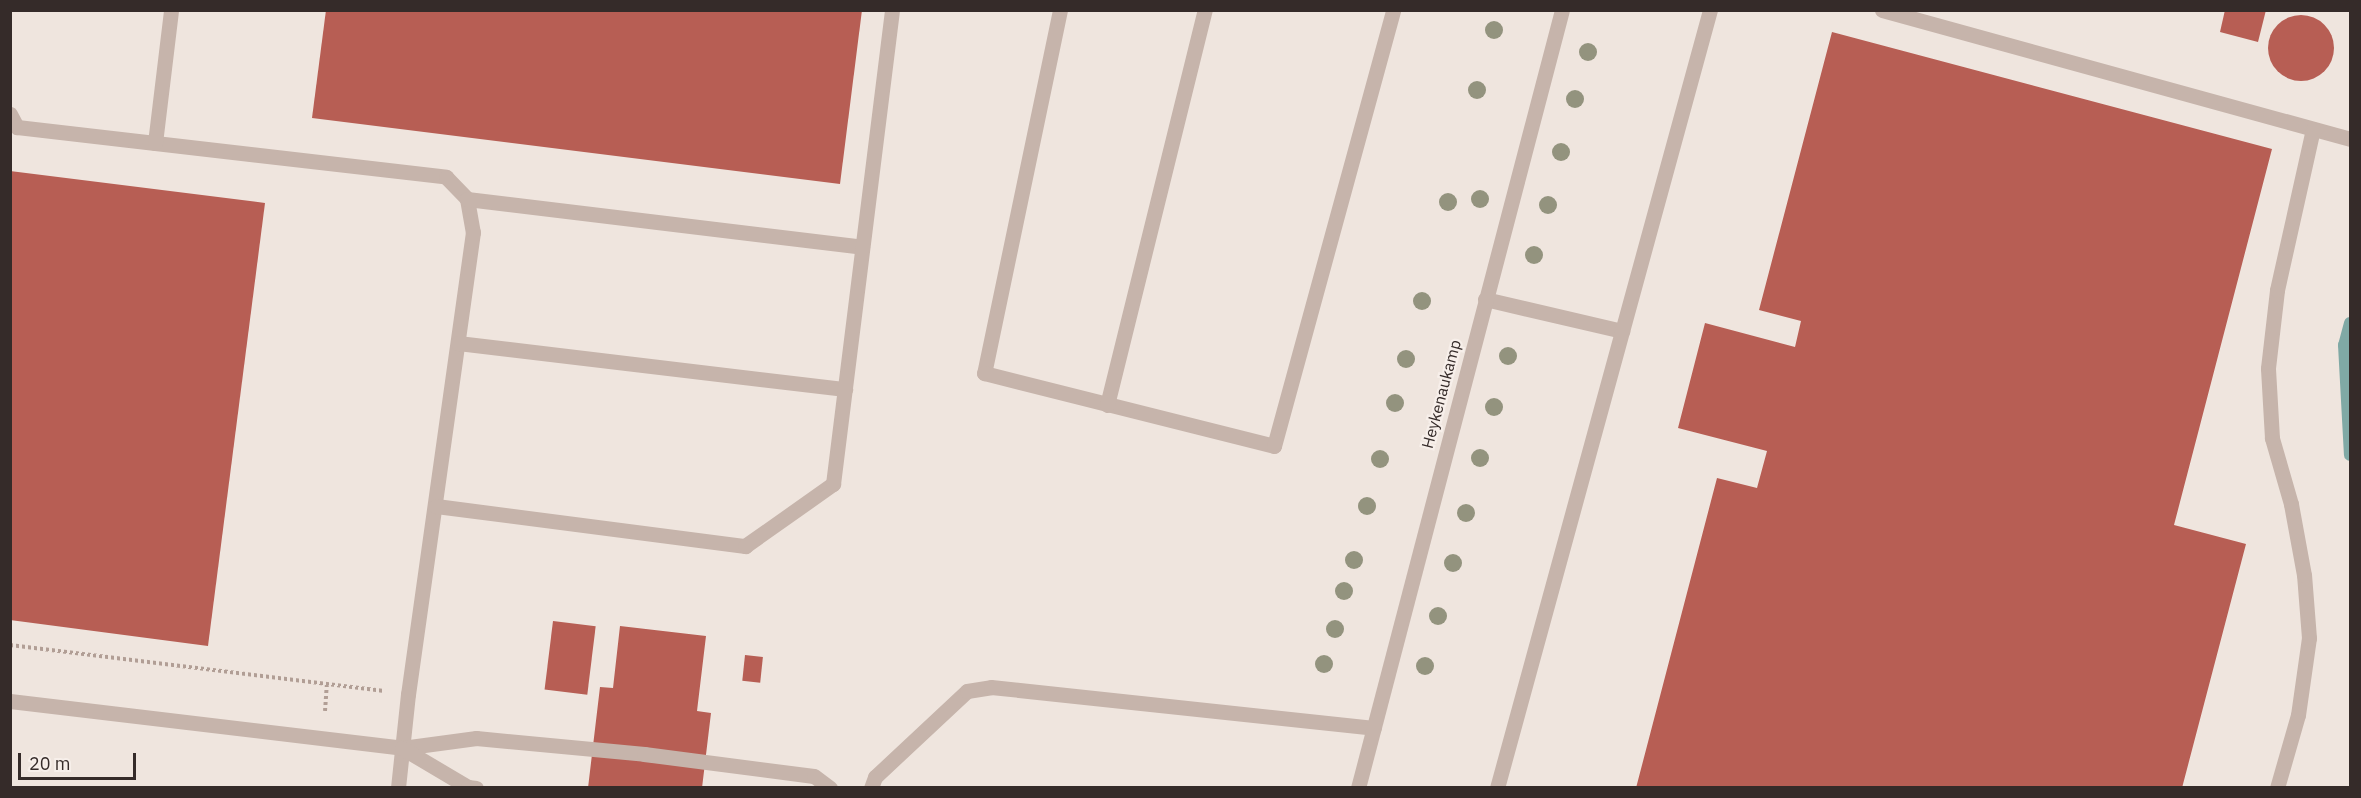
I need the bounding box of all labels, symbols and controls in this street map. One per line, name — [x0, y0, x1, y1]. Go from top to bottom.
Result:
street label: Heykenaukamp — [1417, 338, 1465, 450]
scale bar — [21, 741, 140, 779]
text: 20 m — [29, 752, 71, 775]

